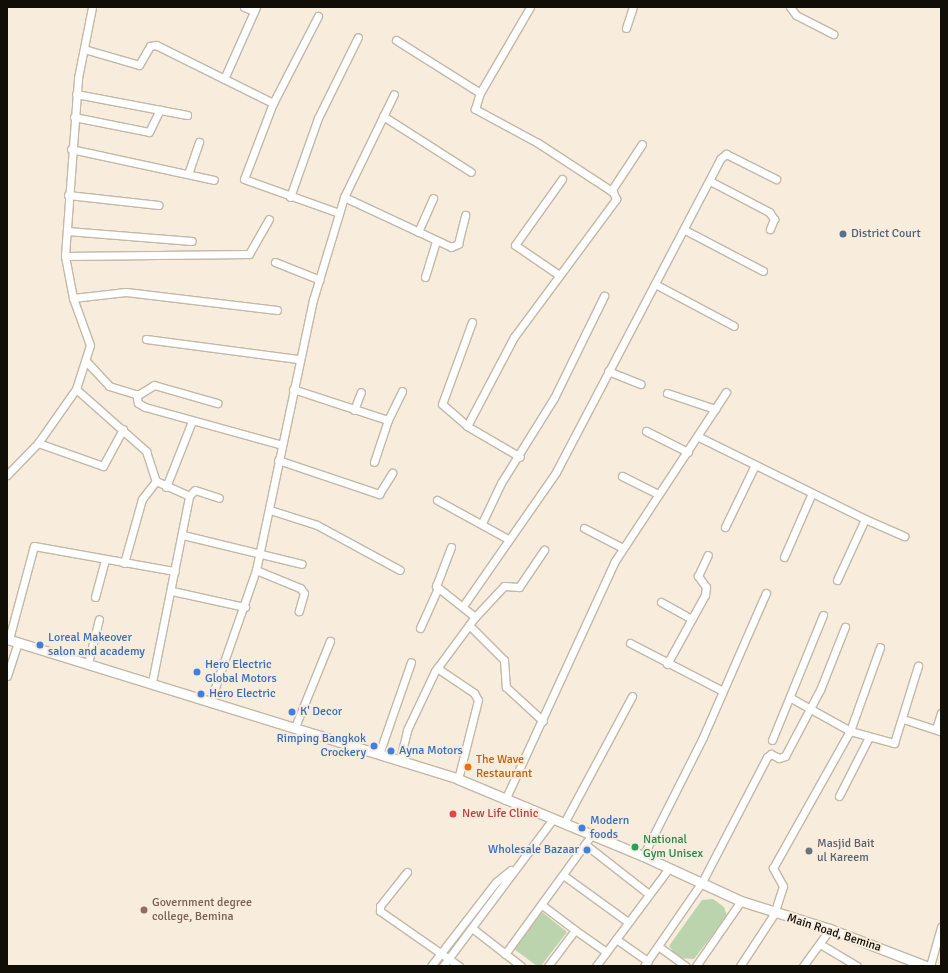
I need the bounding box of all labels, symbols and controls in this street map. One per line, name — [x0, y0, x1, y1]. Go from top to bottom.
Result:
place label: District Court — [851, 227, 921, 241]
marker: District Court — [838, 229, 848, 239]
place label: Loreal Makeover salon and academy — [48, 631, 145, 659]
marker: Loreal Makeover salon and academy — [35, 640, 45, 650]
place label: Hero Electric Global Motors — [205, 658, 277, 686]
marker: Hero Electric Global Motors — [192, 667, 202, 677]
place label: Hero Electric — [209, 687, 276, 701]
marker: Hero Electric — [196, 689, 206, 699]
place label: K' Decor — [300, 705, 342, 719]
marker: K' Decor — [287, 707, 297, 717]
place label: Rimping Bangkok Crockery — [277, 732, 366, 760]
marker: Rimping Bangkok Crockery — [369, 741, 379, 751]
place label: Ayna Motors — [399, 744, 463, 758]
marker: Ayna Motors — [386, 746, 396, 756]
place label: The Wave Restaurant — [476, 753, 532, 781]
marker: The Wave Restaurant — [463, 762, 473, 772]
place label: New Life Clinic — [462, 807, 539, 821]
marker: New Life Clinic — [447, 808, 459, 820]
place label: Modern foods — [590, 814, 629, 842]
marker: Modern foods — [577, 823, 587, 833]
place label: National Gym Unisex — [643, 833, 703, 861]
place label: Masjid Bait ul Kareem — [817, 837, 874, 865]
marker: National Gym Unisex — [630, 842, 640, 852]
place label: Wholesale Bazaar — [488, 843, 579, 857]
marker: Wholesale Bazaar — [582, 845, 592, 855]
marker: Masjid Bait ul Kareem — [804, 846, 814, 856]
place label: Government degree college, Bemina — [152, 896, 252, 924]
marker: Government degree college, Bemina — [139, 905, 149, 915]
street label: Main Road, Bemina — [785, 911, 883, 955]

